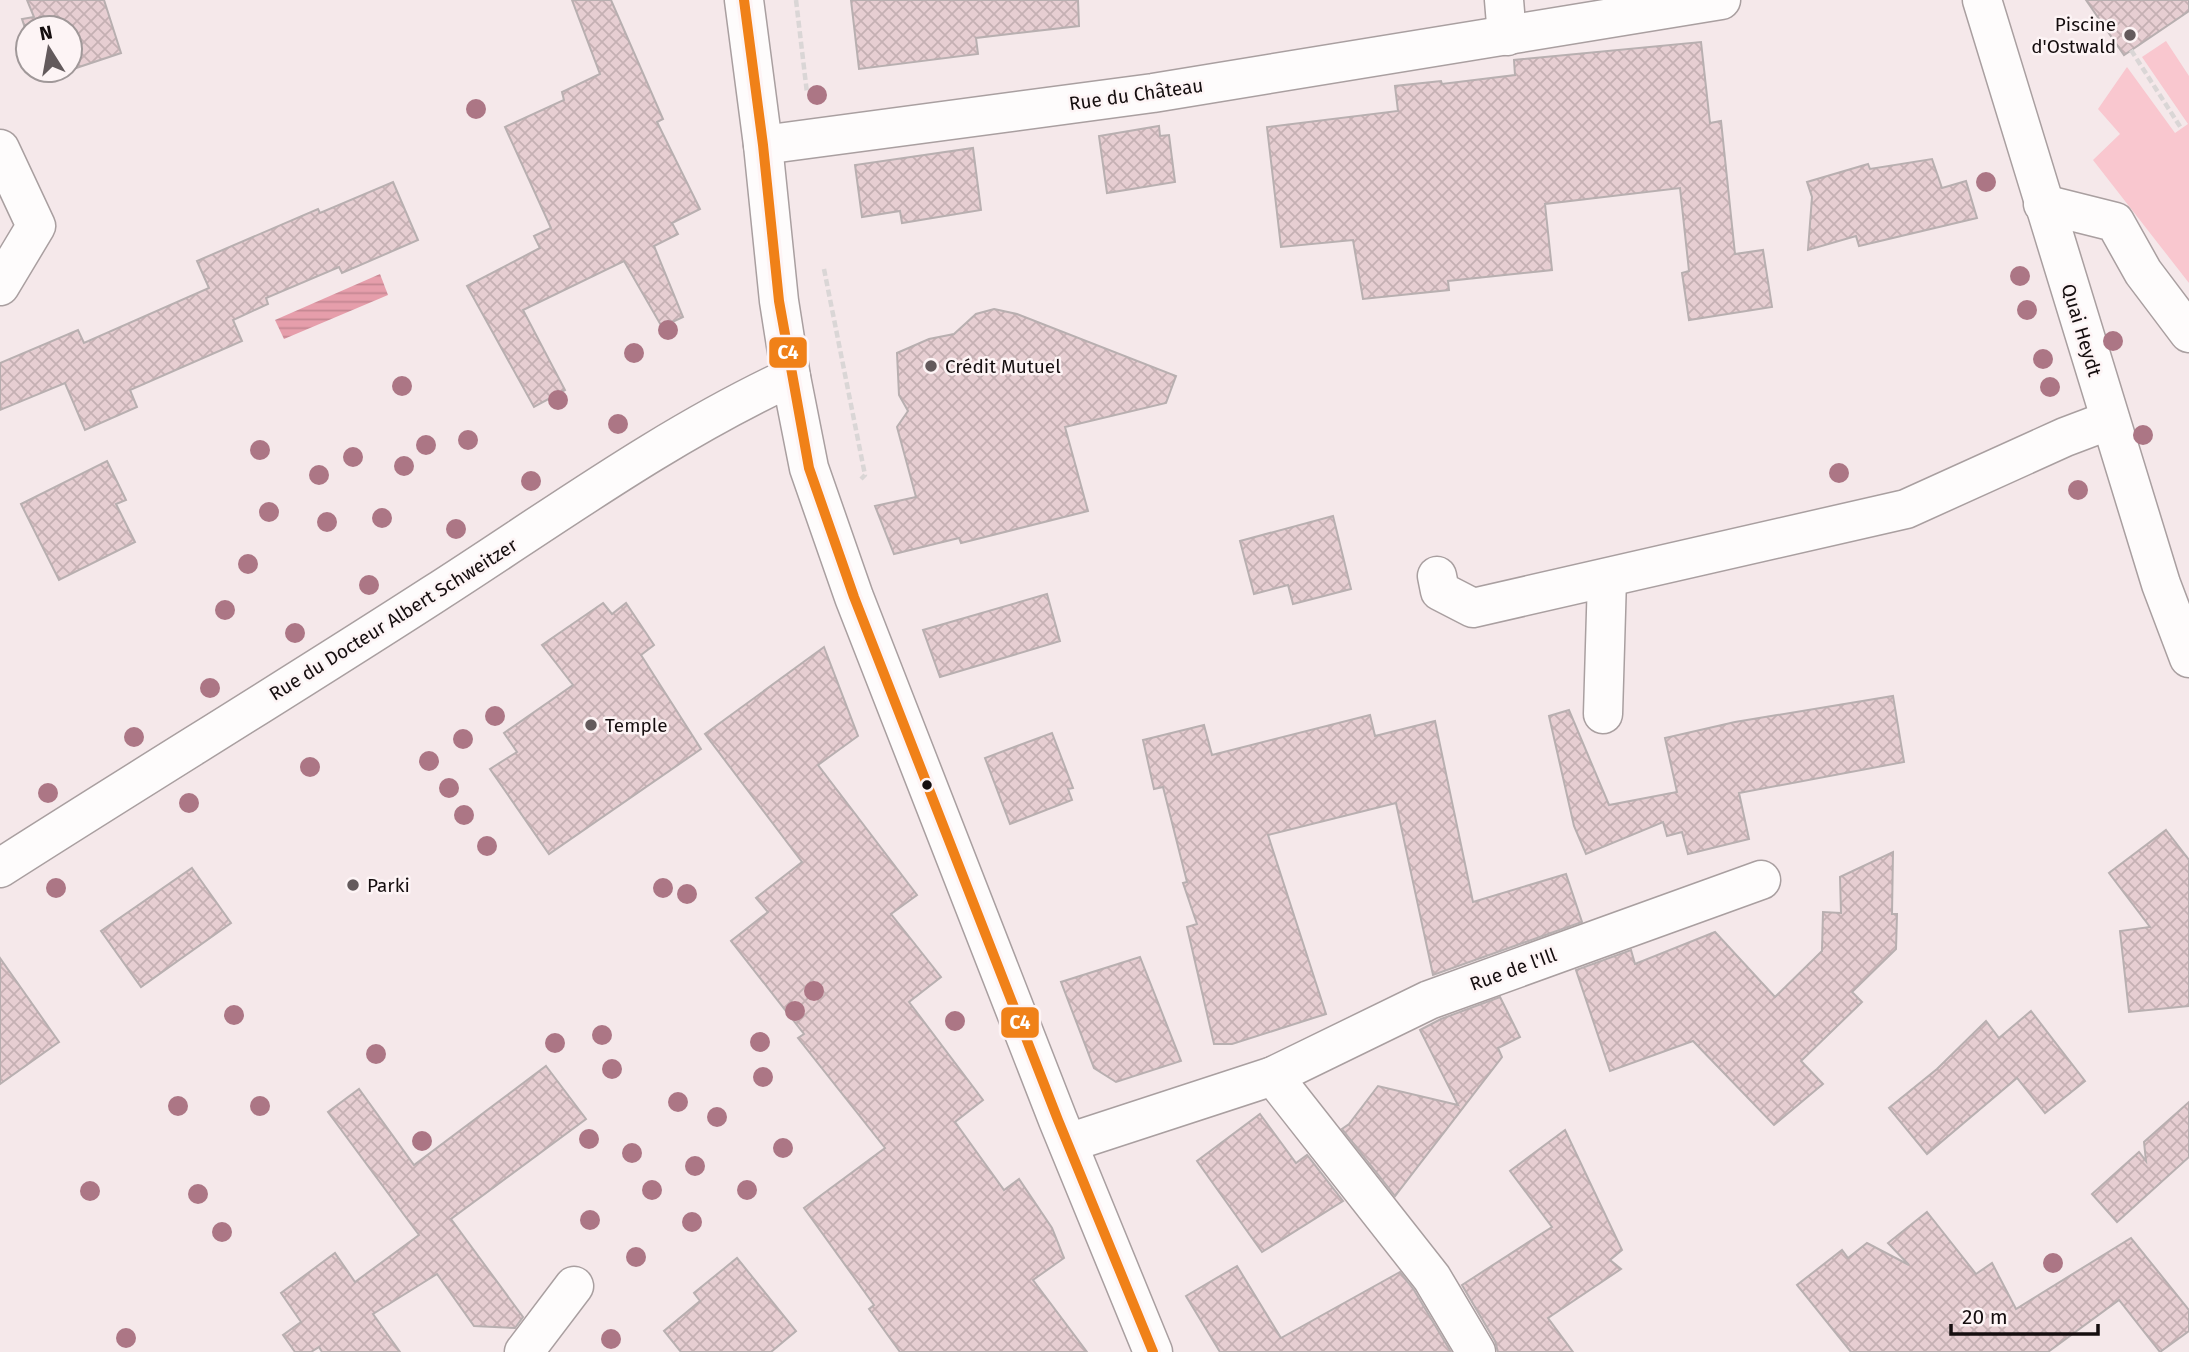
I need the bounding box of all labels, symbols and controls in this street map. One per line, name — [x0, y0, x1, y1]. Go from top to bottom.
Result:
place label: Piscine d'Ostwald — [2031, 13, 2116, 58]
north arrow — [14, 14, 84, 84]
text: N — [37, 20, 54, 45]
marker: Piscine d'Ostwald — [2122, 27, 2138, 43]
street label: Rue du Château — [1067, 74, 1205, 115]
street label: Quai Heydt — [2057, 281, 2107, 379]
line badge: C4 — [768, 336, 808, 369]
text: C4 — [778, 341, 799, 364]
place label: Crédit Mutuel — [945, 355, 1061, 378]
marker: Crédit Mutuel — [923, 358, 939, 374]
street label: Rue du Docteur Albert Schweitzer — [265, 533, 522, 706]
place label: Temple — [605, 714, 668, 737]
marker: Temple — [583, 717, 599, 733]
unlabelled marker — [920, 778, 934, 792]
place label: Parki — [367, 874, 410, 897]
marker: Parki — [345, 877, 361, 893]
street label: Rue de l'Ill — [1467, 943, 1560, 996]
line badge: C4 — [1000, 1006, 1040, 1039]
text: C4 — [1010, 1011, 1031, 1034]
scale bar — [1951, 1292, 2098, 1336]
text: 20 m — [1962, 1304, 2008, 1330]

